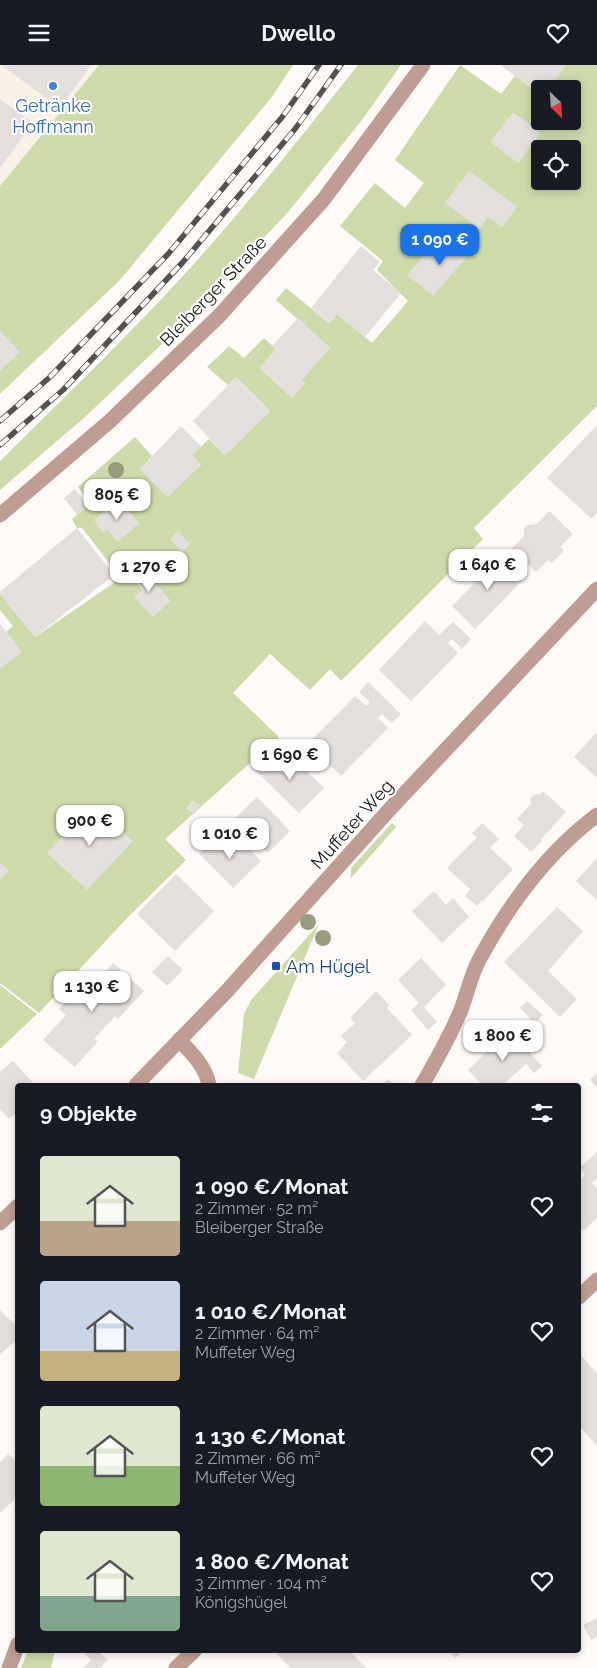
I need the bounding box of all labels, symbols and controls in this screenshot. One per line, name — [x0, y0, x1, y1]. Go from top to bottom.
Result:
icon: menu — [25, 19, 53, 47]
icon: heart — [544, 19, 572, 47]
text: Dwello — [261, 20, 336, 46]
marker: Getränke Hoffmann — [47, 80, 59, 92]
north arrow — [531, 80, 581, 130]
map controls — [531, 80, 581, 190]
place label: Getränke Hoffmann — [12, 95, 94, 137]
button: locate — [531, 140, 581, 190]
pin: 1 090 € — [394, 223, 486, 266]
text: 1 090 € — [411, 230, 469, 249]
street label: Bleiberger Straße — [155, 231, 271, 350]
pin: 805 € — [82, 479, 152, 521]
text: 805 € — [95, 485, 139, 504]
pin: 1 640 € — [442, 549, 534, 591]
pin: 1 270 € — [103, 551, 195, 593]
text: 1 640 € — [459, 555, 517, 574]
text: 1 270 € — [121, 557, 177, 576]
pin: 1 690 € — [244, 739, 336, 781]
text: 1 690 € — [261, 745, 319, 764]
street label: Muffeter Weg — [306, 775, 398, 873]
pin: 900 € — [55, 805, 125, 847]
text: 900 € — [67, 811, 113, 830]
pin: 1 010 € — [184, 817, 276, 860]
text: 1 010 € — [202, 824, 258, 843]
place label: Am Hügel — [286, 956, 370, 977]
marker: Am Hügel — [270, 960, 282, 972]
pin: 1 130 € — [46, 971, 138, 1013]
text: 1 130 € — [64, 977, 120, 996]
pin: 1 800 € — [457, 1019, 549, 1062]
text: 1 800 € — [474, 1026, 532, 1045]
icon: filters — [528, 1099, 556, 1127]
text: 9 Objekte — [40, 1101, 137, 1126]
text: 1 090 €/Monat — [195, 1174, 348, 1199]
icon: home — [80, 1176, 140, 1236]
icon: heart — [528, 1192, 556, 1220]
text: 2 Zimmer · 52 m² — [195, 1199, 318, 1218]
text: Bleiberger Straße — [195, 1218, 324, 1237]
text: 1 010 €/Monat — [195, 1299, 346, 1324]
icon: home — [80, 1301, 140, 1361]
icon: heart — [528, 1317, 556, 1345]
text: 2 Zimmer · 64 m² — [195, 1324, 320, 1343]
text: Muffeter Weg — [195, 1343, 295, 1362]
text: 1 130 €/Monat — [195, 1424, 345, 1449]
icon: home — [80, 1426, 140, 1486]
icon: heart — [528, 1442, 556, 1470]
text: 2 Zimmer · 66 m² — [195, 1449, 320, 1468]
text: Muffeter Weg — [195, 1468, 295, 1487]
text: 1 800 €/Monat — [195, 1549, 349, 1574]
icon: home — [80, 1551, 140, 1611]
icon: heart — [528, 1567, 556, 1595]
text: 3 Zimmer · 104 m² — [195, 1574, 327, 1593]
text: Königshügel — [195, 1593, 287, 1612]

